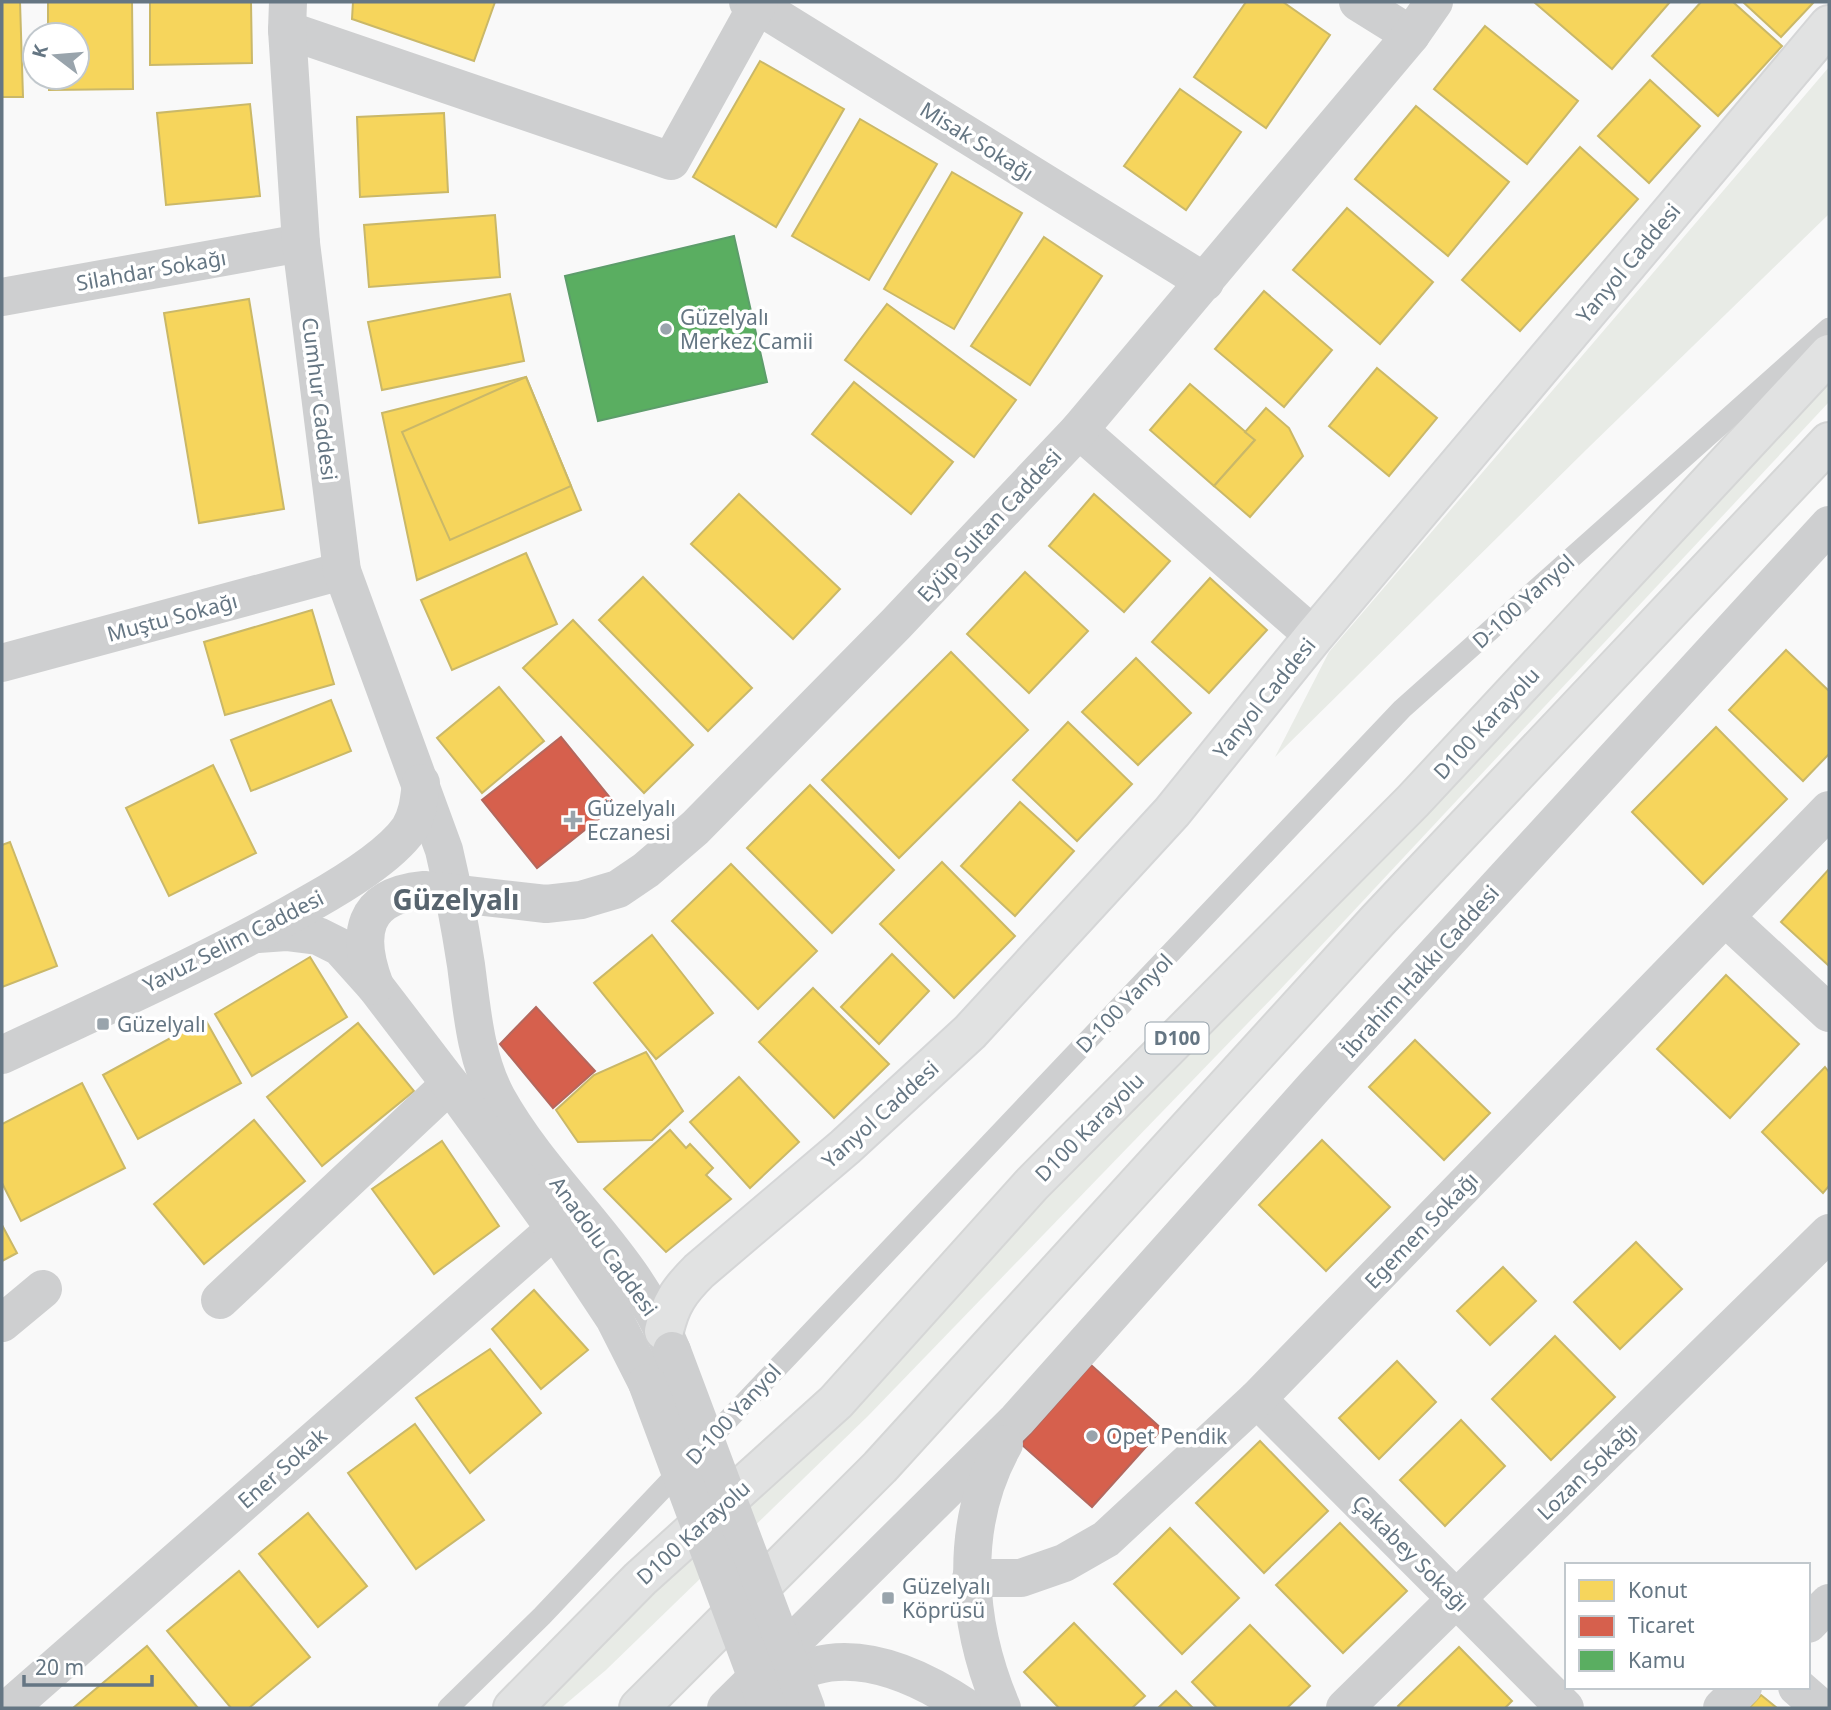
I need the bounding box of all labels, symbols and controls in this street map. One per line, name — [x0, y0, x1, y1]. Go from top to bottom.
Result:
north arrow — [21, 21, 91, 91]
text: K — [25, 41, 54, 61]
street label: Misak Sokağı — [915, 95, 1039, 187]
street label: Yanyol Caddesi — [1570, 197, 1686, 329]
street label: Silahdar Sokağı — [74, 243, 228, 297]
place label: Güzelyalı Merkez Camii — [680, 303, 813, 355]
street label: Cumhur Caddesi — [296, 316, 344, 482]
marker: Güzelyalı Merkez Camii — [658, 321, 674, 337]
street label: Eyüp Sultan Caddesi — [911, 442, 1067, 608]
street label: D-100 Yanyol — [1466, 548, 1580, 654]
street label: Muştu Sokağı — [104, 586, 240, 648]
street label: Yanyol Caddesi — [1207, 632, 1321, 764]
street label: D100 Karayolu — [1427, 661, 1545, 785]
place label: Güzelyalı Eczanesi — [587, 794, 676, 846]
marker: Güzelyalı Eczanesi — [565, 812, 581, 828]
street label: İbrahim Hakkı Caddesi — [1335, 879, 1505, 1063]
district label: Güzelyalı — [393, 880, 519, 918]
street label: Yavuz Selim Caddesi — [138, 883, 328, 999]
street label: D-100 Yanyol — [1069, 947, 1179, 1059]
place label: Güzelyalı — [117, 1010, 206, 1038]
marker: Güzelyalı — [95, 1016, 111, 1032]
road number: D100 — [1146, 1022, 1208, 1054]
street label: Yanyol Caddesi — [816, 1054, 944, 1174]
street label: D100 Karayolu — [1028, 1066, 1150, 1188]
street label: Egemen Sokağı — [1358, 1166, 1484, 1294]
street label: Anadolu Caddesi — [544, 1171, 664, 1321]
street label: D-100 Yanyol — [679, 1358, 787, 1470]
street label: Lozan Sokağı — [1531, 1416, 1643, 1526]
street label: Ener Sokak — [232, 1421, 333, 1514]
place label: Opet Pendik — [1106, 1422, 1228, 1450]
marker: Opet Pendik — [1084, 1428, 1100, 1444]
street label: D100 Karayolu — [630, 1474, 756, 1590]
street label: Çakabey Sokağı — [1347, 1489, 1475, 1617]
legend — [1565, 1563, 1810, 1689]
place label: Güzelyalı Köprüsü — [902, 1572, 991, 1624]
text: Konut — [1628, 1576, 1688, 1604]
marker: Güzelyalı Köprüsü — [880, 1590, 896, 1606]
text: Ticaret — [1628, 1611, 1695, 1639]
scale bar — [24, 1644, 152, 1688]
text: Kamu — [1628, 1646, 1685, 1674]
text: 20 m — [35, 1653, 84, 1681]

